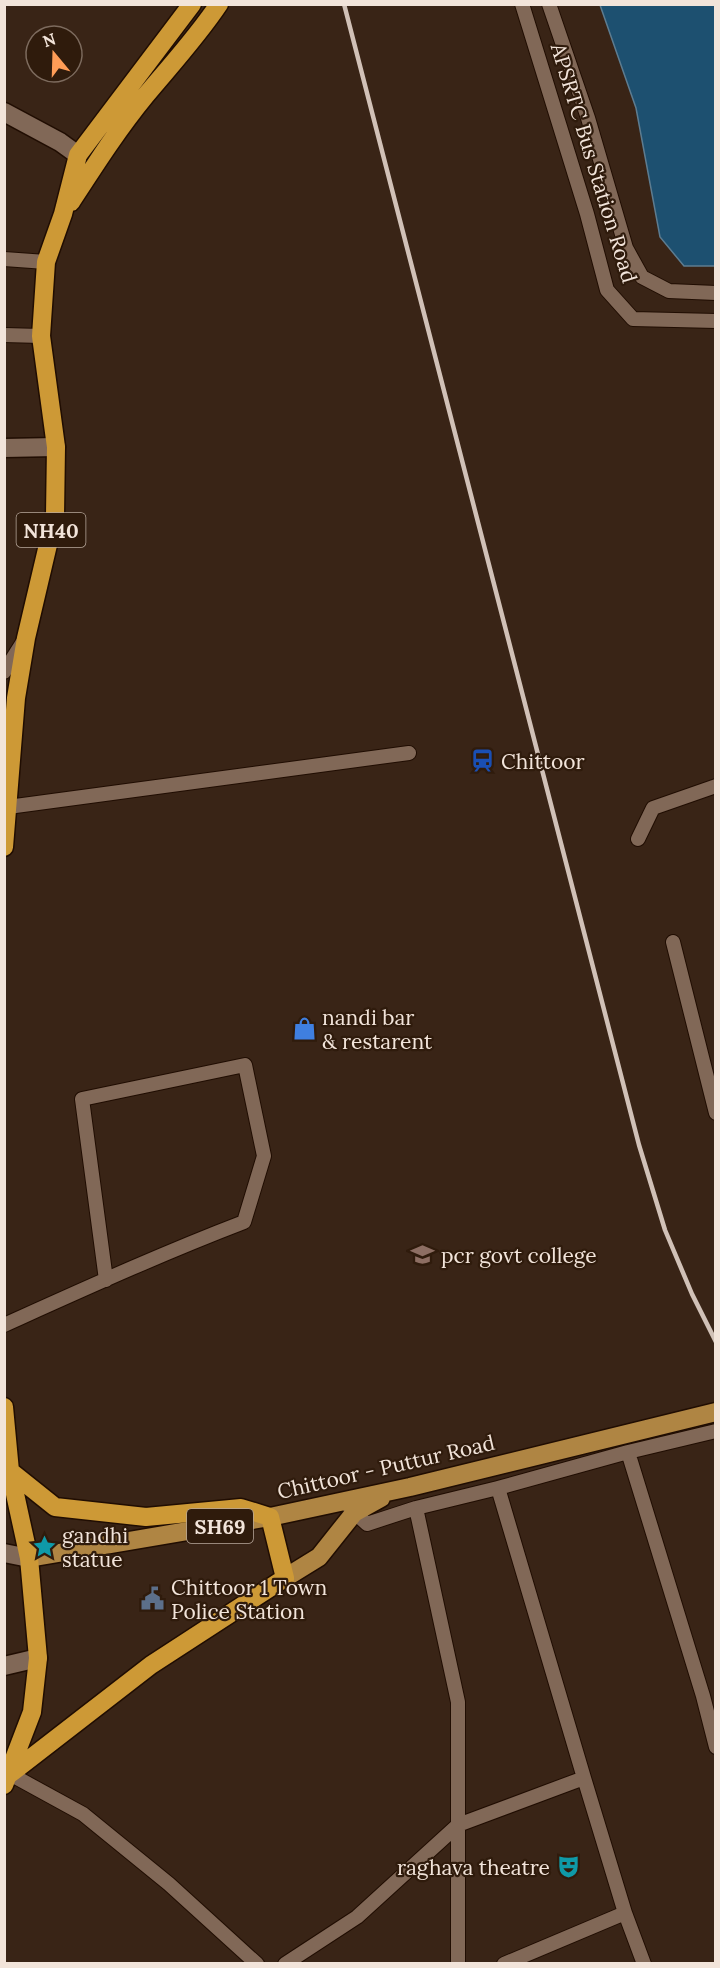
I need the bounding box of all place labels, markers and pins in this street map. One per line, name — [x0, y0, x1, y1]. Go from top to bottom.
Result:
station icon: Chittoor — [470, 748, 496, 774]
place label: Chittoor — [501, 748, 585, 775]
place label: nandi bar & restarent — [322, 1004, 433, 1055]
shop icon: nandi bar & restarent — [291, 1016, 317, 1042]
school or university icon: pcr govt college — [410, 1242, 436, 1268]
place label: pcr govt college — [441, 1242, 597, 1269]
place label: gandhi statue — [62, 1522, 128, 1573]
place icon: gandhi statue — [31, 1534, 57, 1560]
place label: Chittoor 1 Town Police Station — [171, 1574, 328, 1625]
public building icon: Chittoor 1 Town Police Station — [140, 1586, 166, 1612]
place label: raghava theatre — [397, 1854, 550, 1881]
theatre icon: raghava theatre — [555, 1854, 581, 1880]

